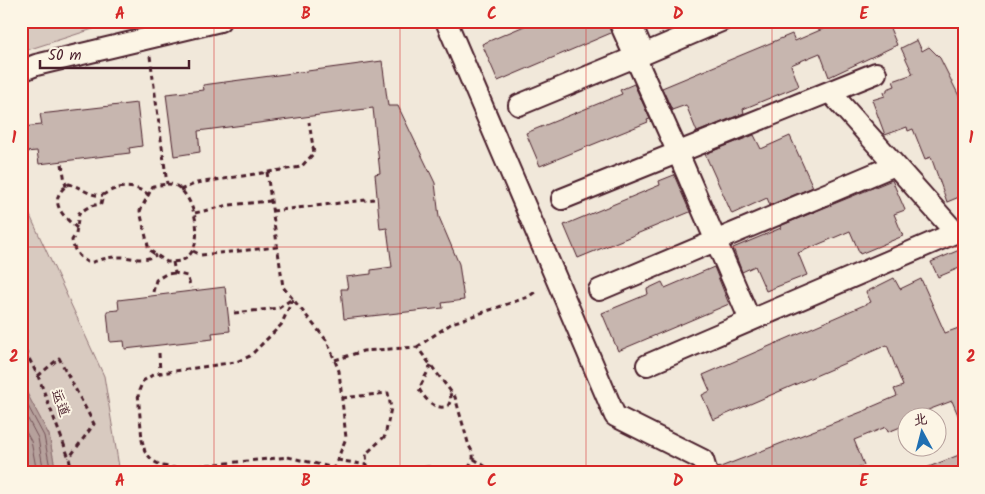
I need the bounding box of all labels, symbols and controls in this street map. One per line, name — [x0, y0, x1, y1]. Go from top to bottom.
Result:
text: A — [115, 2, 125, 27]
text: B — [301, 2, 311, 27]
text: C — [487, 2, 497, 27]
text: D — [673, 2, 684, 27]
text: E — [860, 2, 870, 27]
scale bar — [40, 38, 189, 70]
text: 50 m — [48, 44, 82, 68]
text: 1 — [12, 126, 17, 151]
text: 1 — [969, 126, 974, 151]
text: 2 — [9, 345, 19, 370]
text: 2 — [966, 345, 976, 370]
street label: 运道 — [45, 386, 75, 420]
north arrow — [898, 406, 948, 456]
text: 北 — [912, 408, 929, 432]
text: A — [115, 469, 125, 494]
text: B — [301, 469, 311, 494]
text: C — [487, 469, 497, 494]
text: D — [673, 469, 684, 494]
text: E — [860, 469, 870, 494]

